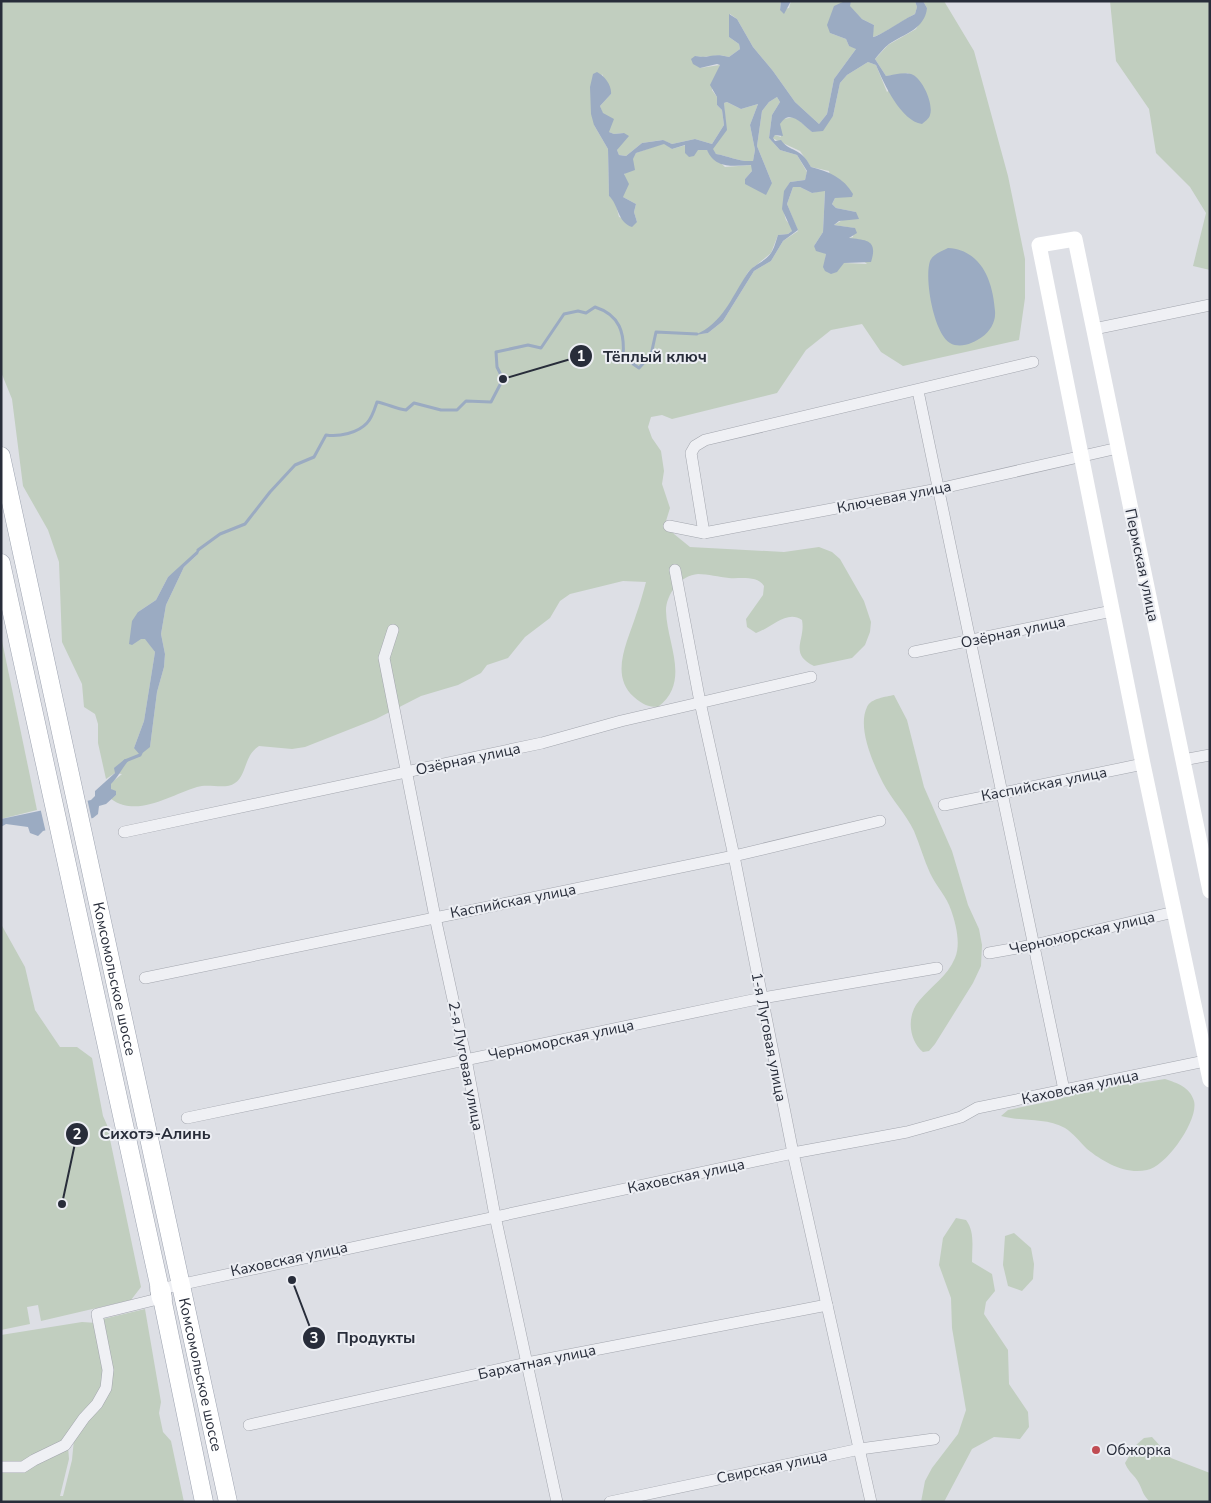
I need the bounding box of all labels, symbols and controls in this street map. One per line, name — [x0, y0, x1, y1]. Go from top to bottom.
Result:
callout: Тёплый ключ — [568, 340, 717, 371]
text: 1 — [576, 346, 586, 366]
text: Тёплый ключ — [603, 346, 707, 368]
street label: Ключевая улица — [835, 476, 953, 518]
street label: Пермская улица — [1120, 507, 1164, 623]
street label: Озёрная улица — [959, 611, 1067, 653]
street label: Озёрная улица — [414, 738, 522, 780]
street label: Каспийская улица — [979, 762, 1109, 806]
street label: Каспийская улица — [448, 879, 578, 923]
street label: Комсомольское шоссе — [88, 900, 141, 1058]
street label: Черноморская улица — [1007, 907, 1157, 959]
street label: 1-я Луговая улица — [747, 971, 791, 1103]
street label: 2-я Луговая улица — [444, 1000, 488, 1132]
street label: Черноморская улица — [486, 1015, 636, 1065]
street label: Каховская улица — [1020, 1065, 1140, 1109]
callout: Сихотэ-Алинь — [64, 1118, 221, 1149]
text: Сихотэ-Алинь — [99, 1123, 211, 1145]
text: 2 — [72, 1124, 82, 1144]
street label: Каховская улица — [626, 1154, 746, 1198]
street label: Каховская улица — [229, 1237, 349, 1281]
street label: Комсомольское шоссе — [174, 1296, 227, 1453]
callout: Продукты — [302, 1322, 426, 1353]
text: Продукты — [337, 1327, 416, 1349]
text: 3 — [309, 1328, 319, 1348]
street label: Бархатная улица — [476, 1340, 598, 1384]
place label: Обжорка — [1106, 1440, 1171, 1460]
marker: Обжорка — [1090, 1444, 1102, 1456]
street label: Свирская улица — [715, 1445, 829, 1489]

